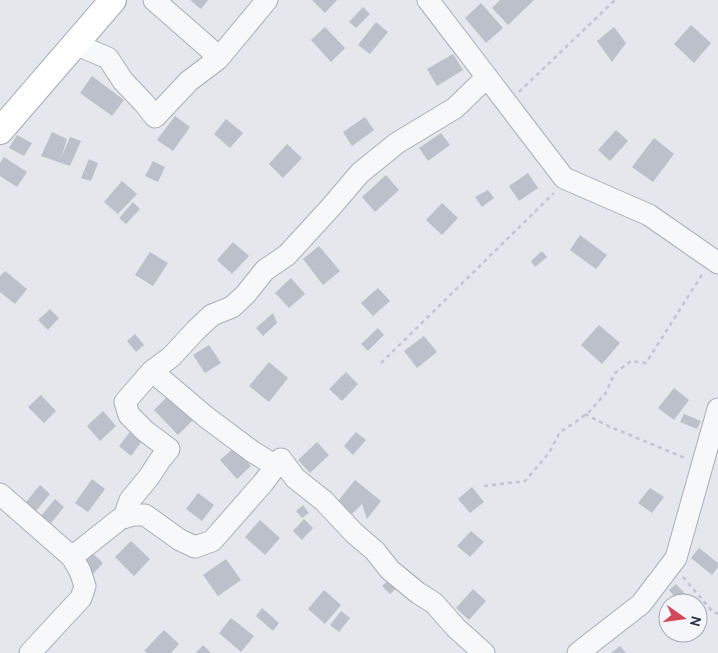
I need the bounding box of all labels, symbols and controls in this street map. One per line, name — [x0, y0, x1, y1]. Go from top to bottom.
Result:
north arrow — [658, 593, 708, 643]
text: N — [686, 614, 706, 628]

